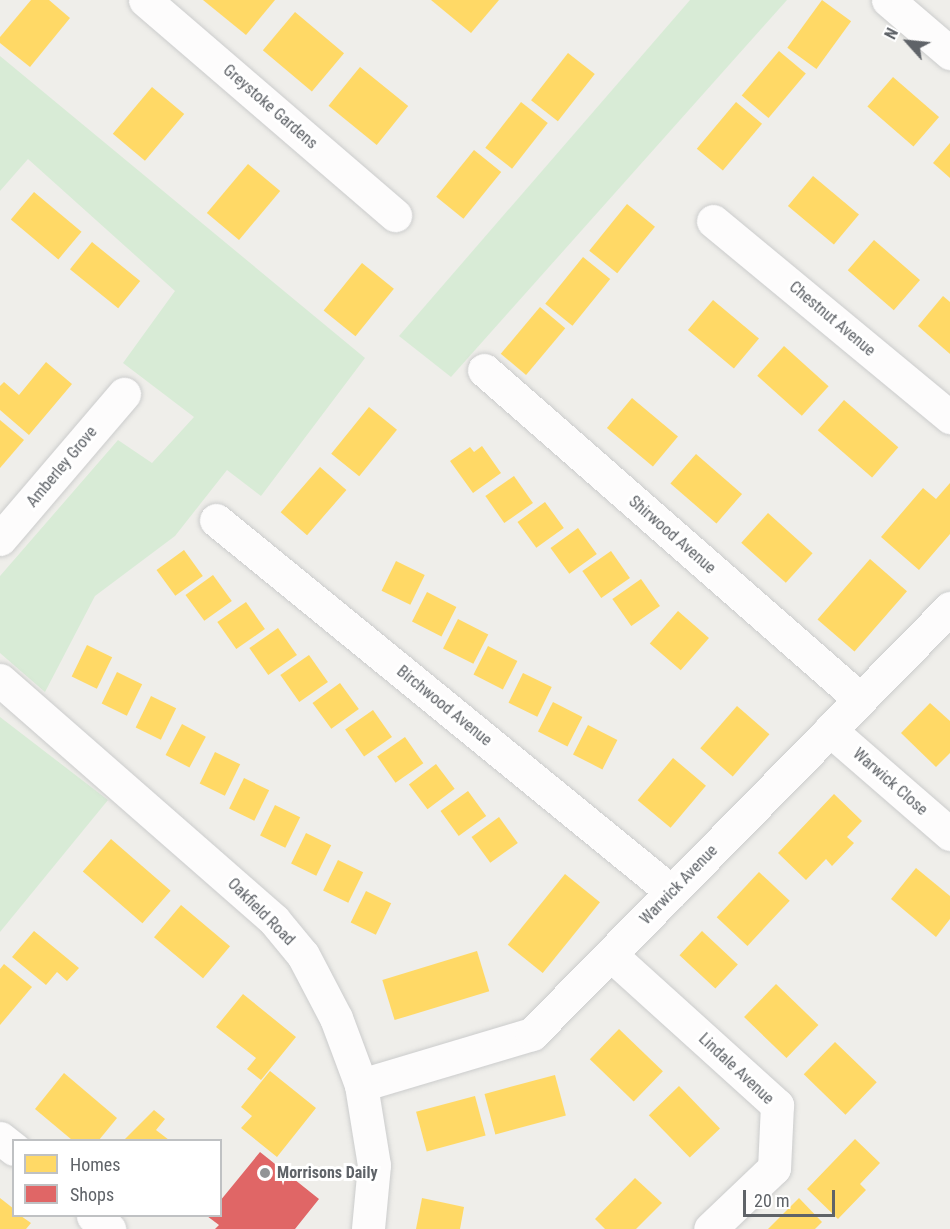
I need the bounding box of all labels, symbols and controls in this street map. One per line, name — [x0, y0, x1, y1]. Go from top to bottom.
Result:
north arrow — [878, 12, 938, 72]
text: N — [881, 25, 902, 42]
street label: Greystoke Gardens — [219, 61, 321, 153]
street label: Chestnut Avenue — [785, 277, 879, 361]
street label: Amberley Grove — [23, 423, 101, 511]
street label: Shirwood Avenue — [625, 492, 719, 578]
street label: Birchwood Avenue — [393, 662, 495, 750]
street label: Warwick Close — [849, 744, 931, 820]
street label: Warwick Avenue — [636, 841, 722, 929]
street label: Oakfield Road — [223, 874, 299, 950]
street label: Lindale Avenue — [695, 1029, 777, 1109]
legend — [12, 1139, 222, 1217]
text: Homes — [70, 1154, 120, 1175]
place label: Morrisons Daily — [277, 1163, 378, 1183]
marker: Morrisons Daily — [258, 1166, 272, 1180]
scale bar — [746, 1178, 838, 1216]
text: Shops — [70, 1184, 114, 1205]
text: 20 m — [754, 1190, 789, 1211]

